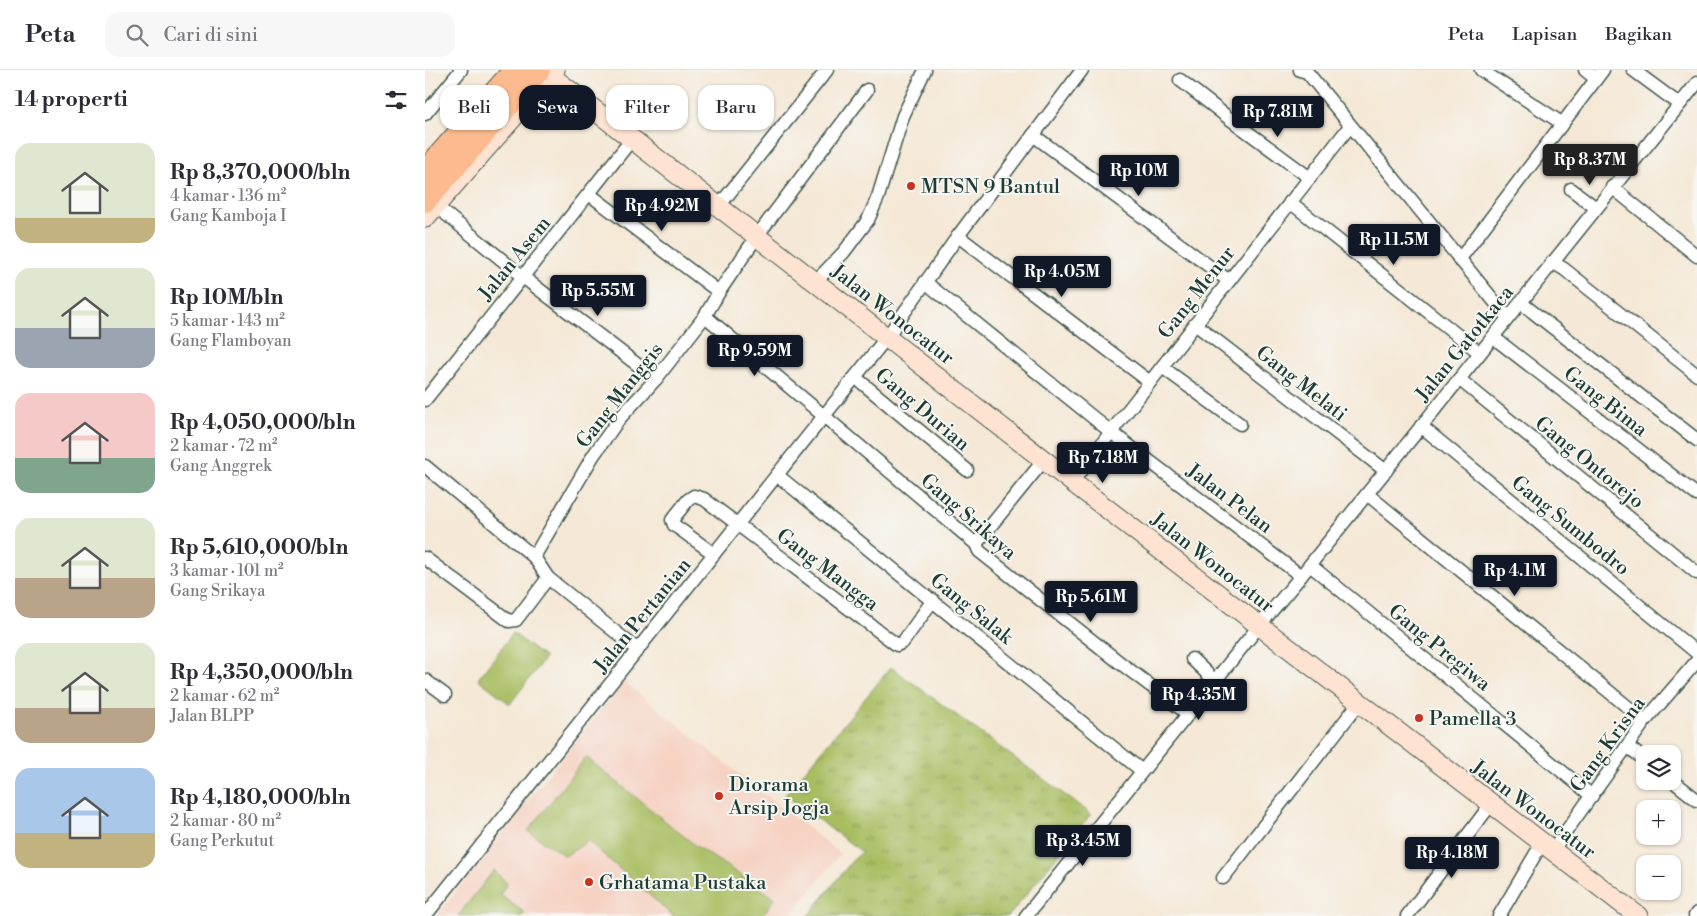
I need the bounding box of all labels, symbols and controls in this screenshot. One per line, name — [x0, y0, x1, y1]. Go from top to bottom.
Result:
search box — [105, 12, 455, 57]
text: Peta — [25, 20, 75, 50]
icon: search — [123, 21, 151, 49]
text: Cari di sini — [163, 23, 258, 47]
text: Peta — [1448, 23, 1484, 46]
text: Lapisan — [1512, 23, 1577, 46]
text: Bagikan — [1605, 23, 1672, 46]
chip: Beli — [440, 85, 509, 130]
chip: Sewa — [519, 85, 596, 130]
chip: Filter — [606, 85, 688, 130]
chip: Baru — [698, 85, 774, 130]
icon: filters — [382, 86, 410, 114]
text: 14 properti — [15, 87, 128, 113]
pin: Rp 7.81M — [1226, 96, 1330, 138]
text: Rp 7.81M — [1243, 102, 1313, 122]
pin: Rp 8.37M — [1538, 144, 1642, 186]
text: Rp 8.37M — [1554, 150, 1626, 170]
pin: Rp 10M — [1098, 154, 1180, 197]
text: Rp 8,370,000/bln — [170, 160, 351, 186]
text: Rp 10M — [1110, 161, 1168, 181]
icon: home — [55, 163, 115, 223]
place label: MTSN 9 Bantul — [921, 175, 1060, 200]
marker: MTSN 9 Bantul — [905, 180, 917, 192]
text: 4 kamar · 136 m² — [170, 186, 286, 206]
pin: Rp 4.92M — [610, 190, 714, 232]
text: Rp 4.92M — [625, 196, 699, 216]
text: Gang Kamboja I — [170, 206, 286, 226]
street label: Jalan Asem — [473, 212, 557, 307]
pin: Rp 11.5M — [1342, 224, 1446, 266]
text: Rp 11.5M — [1359, 230, 1429, 250]
street label: Gang Menur — [1153, 241, 1241, 344]
pin: Rp 4.05M — [1010, 256, 1114, 298]
street label: Jalan Wonocatur — [825, 259, 959, 371]
text: Rp 4.05M — [1024, 262, 1100, 282]
pin: Rp 5.55M — [546, 274, 650, 317]
street label: Jalan Gatotkaca — [1410, 280, 1520, 408]
text: Rp 5.55M — [561, 281, 635, 301]
text: Rp 10M/bln — [170, 285, 283, 311]
icon: home — [55, 288, 115, 348]
text: 5 kamar · 143 m² — [170, 311, 285, 331]
text: Gang Flamboyan — [170, 331, 292, 351]
pin: Rp 9.59M — [703, 334, 807, 377]
street label: Gang Manggis — [571, 338, 669, 454]
text: Rp 9.59M — [718, 341, 792, 361]
street label: Gang Melati — [1251, 341, 1352, 428]
street label: Gang Bima — [1558, 362, 1653, 443]
street label: Gang Durian — [870, 363, 975, 457]
text: Rp 4,050,000/bln — [170, 410, 356, 436]
street label: Gang Ontorejo — [1529, 411, 1649, 515]
icon: home — [55, 413, 115, 473]
text: 2 kamar · 72 m² — [170, 436, 278, 456]
pin: Rp 7.18M — [1051, 442, 1155, 484]
text: Rp 7.18M — [1068, 448, 1138, 468]
text: Gang Anggrek — [170, 456, 272, 476]
street label: Jalan Pelan — [1180, 458, 1277, 540]
street label: Gang Srikaya — [915, 469, 1022, 566]
street label: Gang Sumbodro — [1506, 471, 1634, 582]
street label: Jalan Wonocatur — [1145, 507, 1279, 619]
street label: Gang Mangga — [771, 524, 884, 617]
text: Rp 5,610,000/bln — [170, 535, 348, 561]
icon: home — [55, 538, 115, 598]
street label: Jalan Pertanian — [589, 553, 697, 679]
pin: Rp 4.1M — [1469, 554, 1561, 597]
text: 3 kamar · 101 m² — [170, 561, 284, 581]
text: Rp 4.1M — [1484, 561, 1546, 581]
street label: Gang Salak — [925, 568, 1019, 651]
pin: Rp 5.61M — [1039, 580, 1143, 623]
text: Gang Srikaya — [170, 581, 265, 601]
text: Rp 5.61M — [1055, 587, 1127, 607]
street label: Gang Pregiwa — [1383, 599, 1496, 698]
text: Rp 4,350,000/bln — [170, 660, 353, 686]
icon: home — [55, 663, 115, 723]
pin: Rp 4.35M — [1147, 678, 1251, 721]
text: Rp 4.35M — [1162, 685, 1236, 705]
text: 2 kamar · 62 m² — [170, 686, 279, 706]
street label: Gang Krisna — [1565, 691, 1652, 798]
text: Jalan BLPP — [170, 706, 254, 726]
place label: Pamella 3 — [1429, 707, 1517, 732]
marker: Pamella 3 — [1413, 712, 1425, 724]
map controls — [1636, 745, 1681, 900]
button: layers — [1636, 745, 1681, 790]
street label: Jalan Wonocatur — [1465, 755, 1600, 865]
place label: Diorama Arsip Jogja — [728, 773, 830, 821]
text: Rp 4,180,000/bln — [170, 785, 351, 811]
icon: home — [55, 788, 115, 848]
marker: Diorama Arsip Jogja — [713, 790, 725, 802]
button: + — [1636, 800, 1681, 845]
text: 2 kamar · 80 m² — [170, 811, 281, 831]
pin: Rp 3.45M — [1031, 824, 1135, 867]
text: Gang Perkutut — [170, 831, 274, 851]
text: Rp 3.45M — [1046, 831, 1120, 851]
pin: Rp 4.18M — [1400, 836, 1504, 879]
text: Rp 4.18M — [1416, 843, 1488, 863]
button: − — [1636, 855, 1681, 900]
place label: Grhatama Pustaka — [599, 871, 767, 896]
marker: Grhatama Pustaka — [583, 876, 595, 888]

